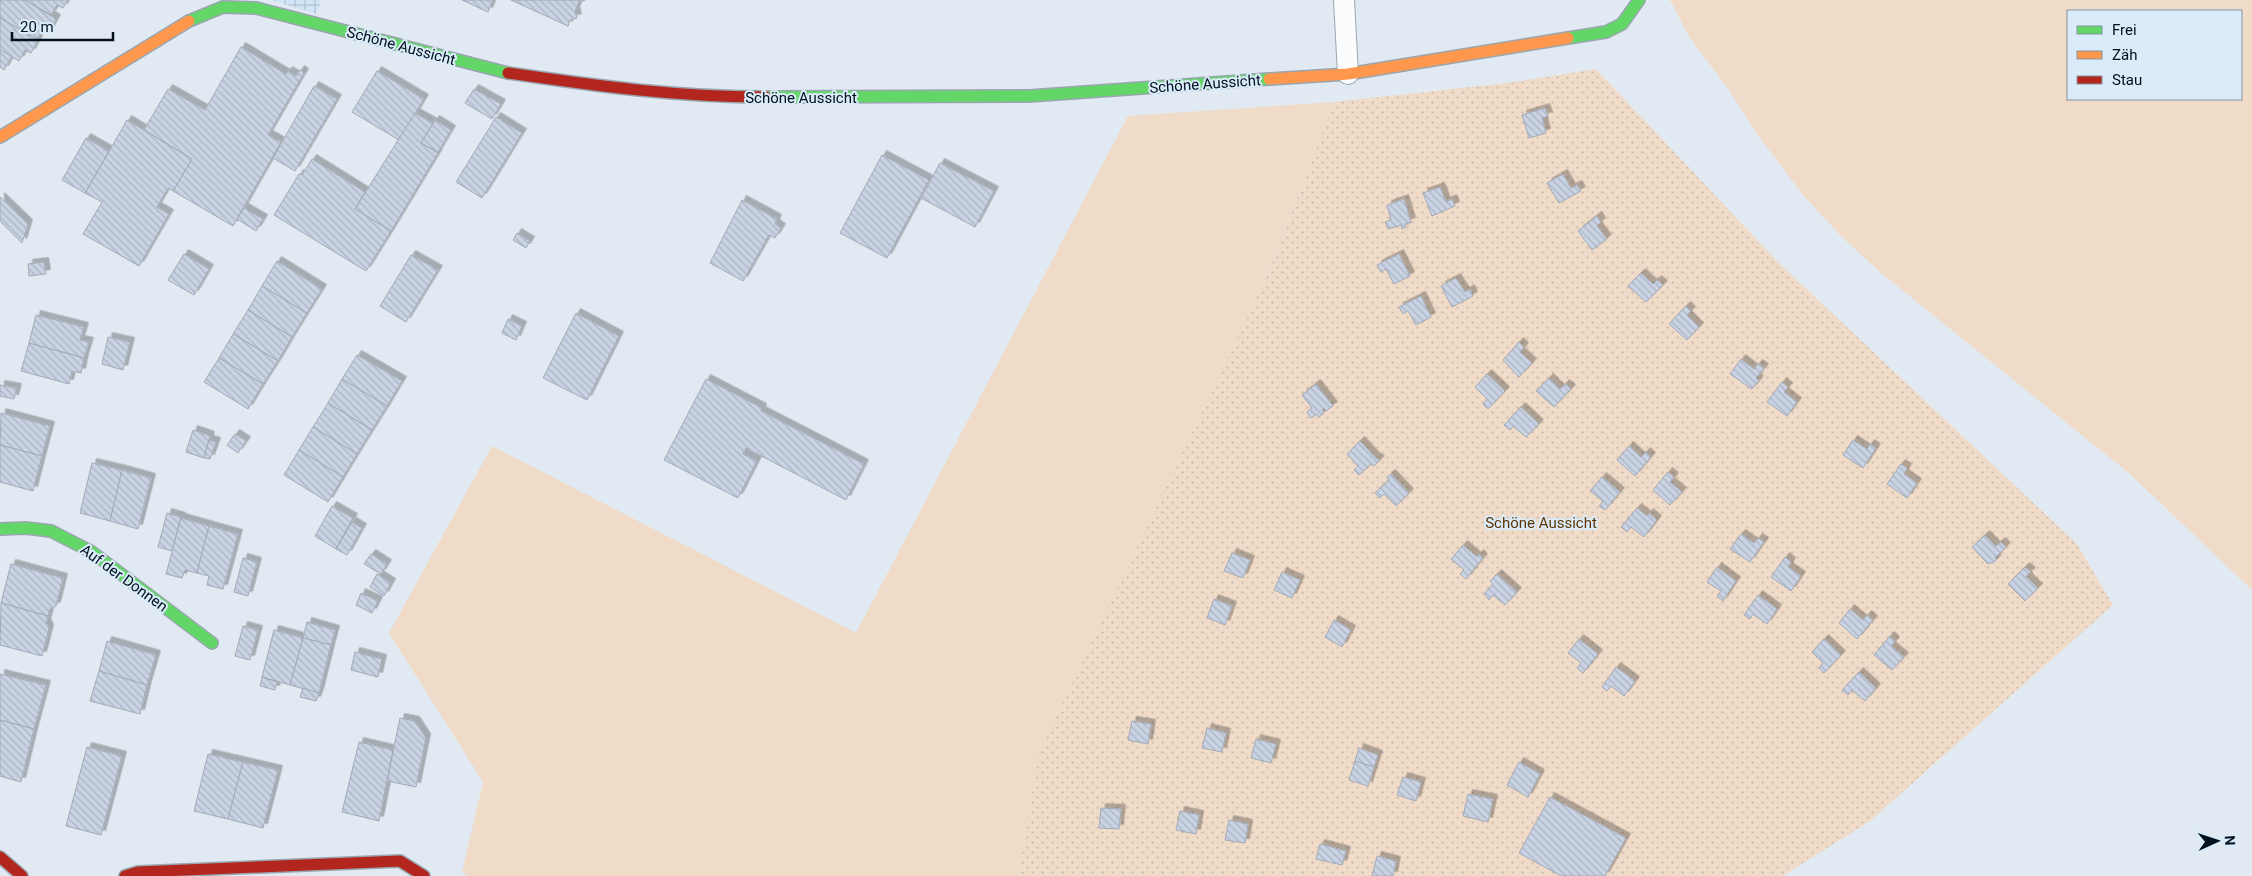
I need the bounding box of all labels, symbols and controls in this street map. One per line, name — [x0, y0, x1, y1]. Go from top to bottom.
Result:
scale bar — [12, 10, 114, 42]
legend — [2067, 10, 2242, 100]
text: 20 m — [20, 18, 54, 36]
text: Frei — [2112, 21, 2137, 39]
street label: Schöne Aussicht — [345, 23, 457, 69]
text: Zäh — [2112, 46, 2137, 64]
street label: Schöne Aussicht — [1149, 71, 1261, 97]
text: Stau — [2112, 71, 2142, 89]
street label: Schöne Aussicht — [745, 89, 857, 107]
park label: Schöne Aussicht — [1485, 514, 1597, 532]
street label: Auf der Donnen — [77, 540, 171, 616]
north arrow — [2192, 816, 2242, 866]
text: N — [2222, 835, 2238, 846]

